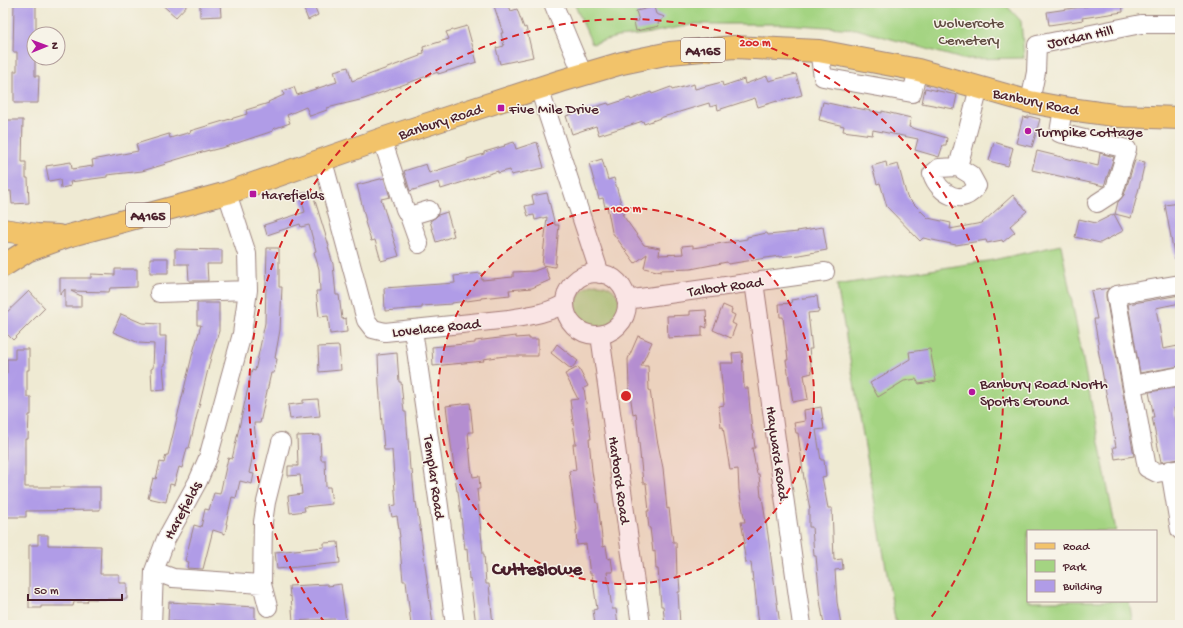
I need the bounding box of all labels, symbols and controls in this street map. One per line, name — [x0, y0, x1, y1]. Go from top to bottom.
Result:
park label: Wolvercote Cemetery — [934, 15, 1004, 50]
street label: Jordan Hill — [1046, 22, 1115, 54]
north arrow — [26, 26, 66, 66]
text: 200 m — [740, 37, 771, 51]
road number: A4165 — [681, 38, 725, 62]
text: N — [48, 42, 60, 50]
street label: Banbury Road — [990, 85, 1081, 121]
street label: Banbury Road — [395, 101, 486, 145]
place label: Five Mile Drive — [508, 101, 599, 119]
marker: Five Mile Drive — [496, 103, 506, 113]
place label: Turnpike Cottage — [1035, 124, 1143, 142]
marker: Turnpike Cottage — [1023, 126, 1033, 136]
place label: Harefields — [261, 187, 325, 205]
marker: Harefields — [248, 189, 258, 199]
road number: A4165 — [126, 203, 170, 227]
text: 100 m — [610, 203, 641, 217]
street label: Talbot Road — [686, 274, 765, 302]
street label: Lovelace Road — [391, 315, 482, 343]
place label: Banbury Road North Sports Ground — [979, 376, 1108, 411]
marker: Banbury Road North Sports Ground — [967, 387, 977, 397]
centre of rings — [619, 389, 633, 403]
street label: Hayward Road — [761, 405, 792, 503]
street label: Templar Road — [418, 433, 448, 522]
street label: Harbord Road — [603, 435, 633, 526]
street label: Harefields — [161, 478, 207, 543]
legend — [1027, 530, 1157, 602]
text: Road — [1063, 541, 1090, 555]
district label: Cutteslowe — [491, 559, 583, 582]
text: Park — [1062, 561, 1088, 575]
scale bar — [28, 576, 122, 602]
text: Building — [1062, 581, 1102, 595]
text: 50 m — [34, 585, 59, 599]

